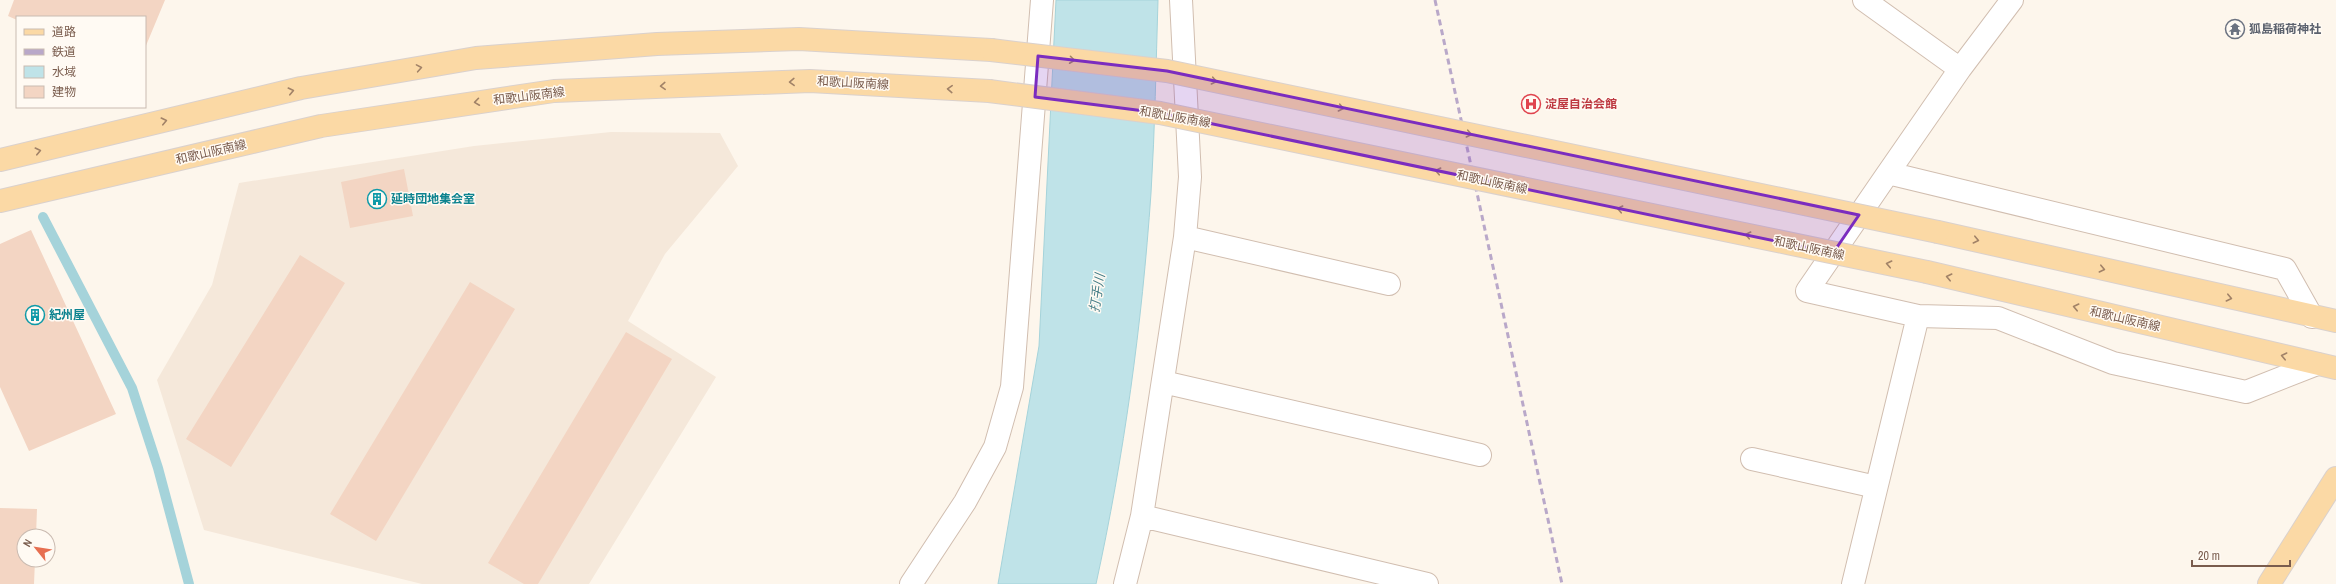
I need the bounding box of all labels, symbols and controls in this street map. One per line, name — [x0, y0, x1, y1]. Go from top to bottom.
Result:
legend — [16, 16, 146, 108]
temple icon: 狐島稲荷神社 — [2224, 18, 2246, 40]
place label: 狐島稲荷神社 — [2249, 21, 2321, 37]
text: 道路 — [52, 24, 76, 40]
text: 鉄道 — [52, 44, 76, 60]
one-way arrow — [1069, 55, 1075, 64]
text: 水域 — [52, 64, 76, 80]
one-way arrow — [416, 64, 422, 73]
street label: 和歌山阪南線 — [817, 73, 889, 93]
one-way arrow — [789, 77, 795, 86]
one-way arrow — [1211, 77, 1217, 85]
one-way arrow — [660, 82, 666, 91]
text: 建物 — [52, 84, 76, 100]
street label: 和歌山阪南線 — [492, 84, 566, 108]
one-way arrow — [947, 84, 953, 93]
one-way arrow — [288, 87, 294, 95]
hospital icon: 淀屋自治会館 — [1520, 93, 1542, 115]
place label: 淀屋自治会館 — [1545, 96, 1617, 112]
one-way arrow — [474, 97, 480, 106]
street label: 和歌山阪南線 — [1138, 103, 1212, 131]
one-way arrow — [1338, 103, 1345, 111]
one-way arrow — [161, 117, 168, 125]
one-way arrow — [1466, 130, 1472, 138]
street label: 和歌山阪南線 — [174, 136, 248, 168]
one-way arrow — [35, 147, 41, 155]
one-way arrow — [1435, 167, 1441, 175]
street label: 和歌山阪南線 — [1455, 167, 1529, 197]
building icon: 延時団地集会室 — [366, 188, 388, 210]
place label: 延時団地集会室 — [391, 191, 475, 207]
one-way arrow — [1617, 205, 1623, 213]
one-way arrow — [1744, 231, 1751, 240]
street label: 和歌山阪南線 — [1772, 233, 1846, 263]
one-way arrow — [1972, 236, 1979, 244]
one-way arrow — [1886, 261, 1892, 269]
one-way arrow — [2099, 265, 2106, 273]
water label: 打手川 — [1086, 270, 1109, 314]
one-way arrow — [1946, 274, 1953, 282]
one-way arrow — [2226, 293, 2232, 301]
street label: 和歌山阪南線 — [2088, 303, 2162, 335]
building icon: 紀州屋 — [24, 304, 46, 326]
one-way arrow — [2073, 304, 2079, 312]
place label: 紀州屋 — [49, 307, 85, 323]
one-way arrow — [2281, 353, 2287, 361]
north arrow — [16, 528, 56, 568]
text: N — [20, 537, 35, 549]
scale bar — [2192, 542, 2290, 568]
text: 20 m — [2198, 548, 2220, 564]

